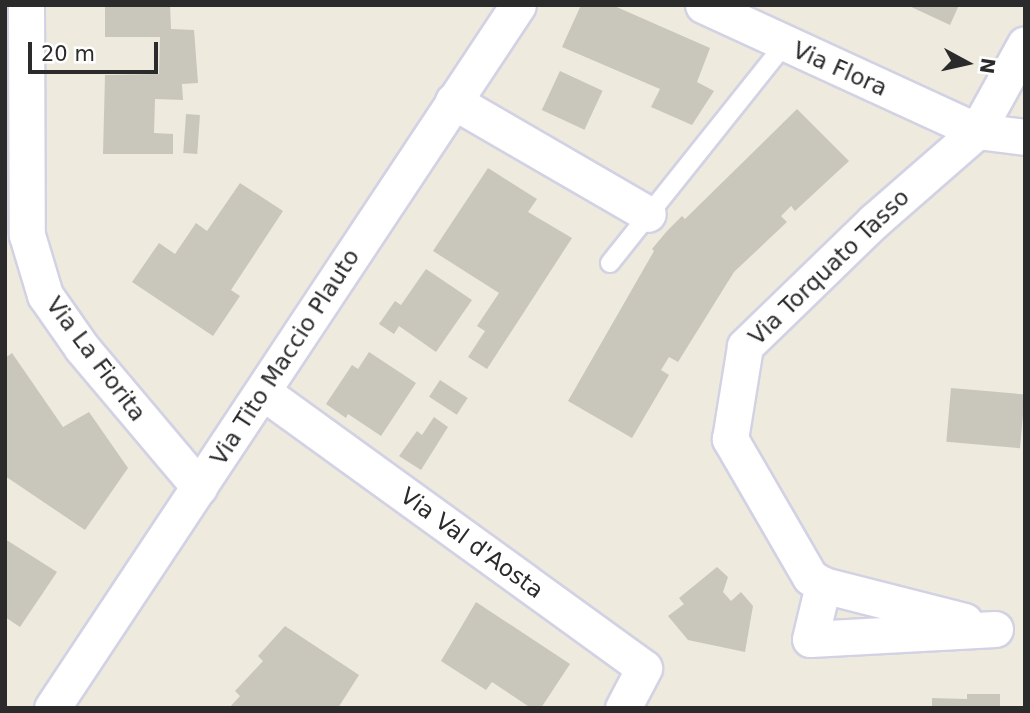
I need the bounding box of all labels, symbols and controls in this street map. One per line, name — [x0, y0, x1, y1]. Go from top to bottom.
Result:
scale bar — [32, 28, 161, 72]
north arrow — [932, 28, 1002, 98]
street label: Via Flora — [789, 36, 891, 102]
text: 20 m — [41, 42, 95, 66]
text: N — [976, 57, 1000, 75]
street label: Via Torquato Tasso — [743, 183, 915, 351]
street label: Via Tito Maccio Plauto — [205, 244, 365, 470]
street label: Via La Fiorita — [40, 292, 152, 426]
street label: Via Val d'Aosta — [395, 482, 549, 604]

